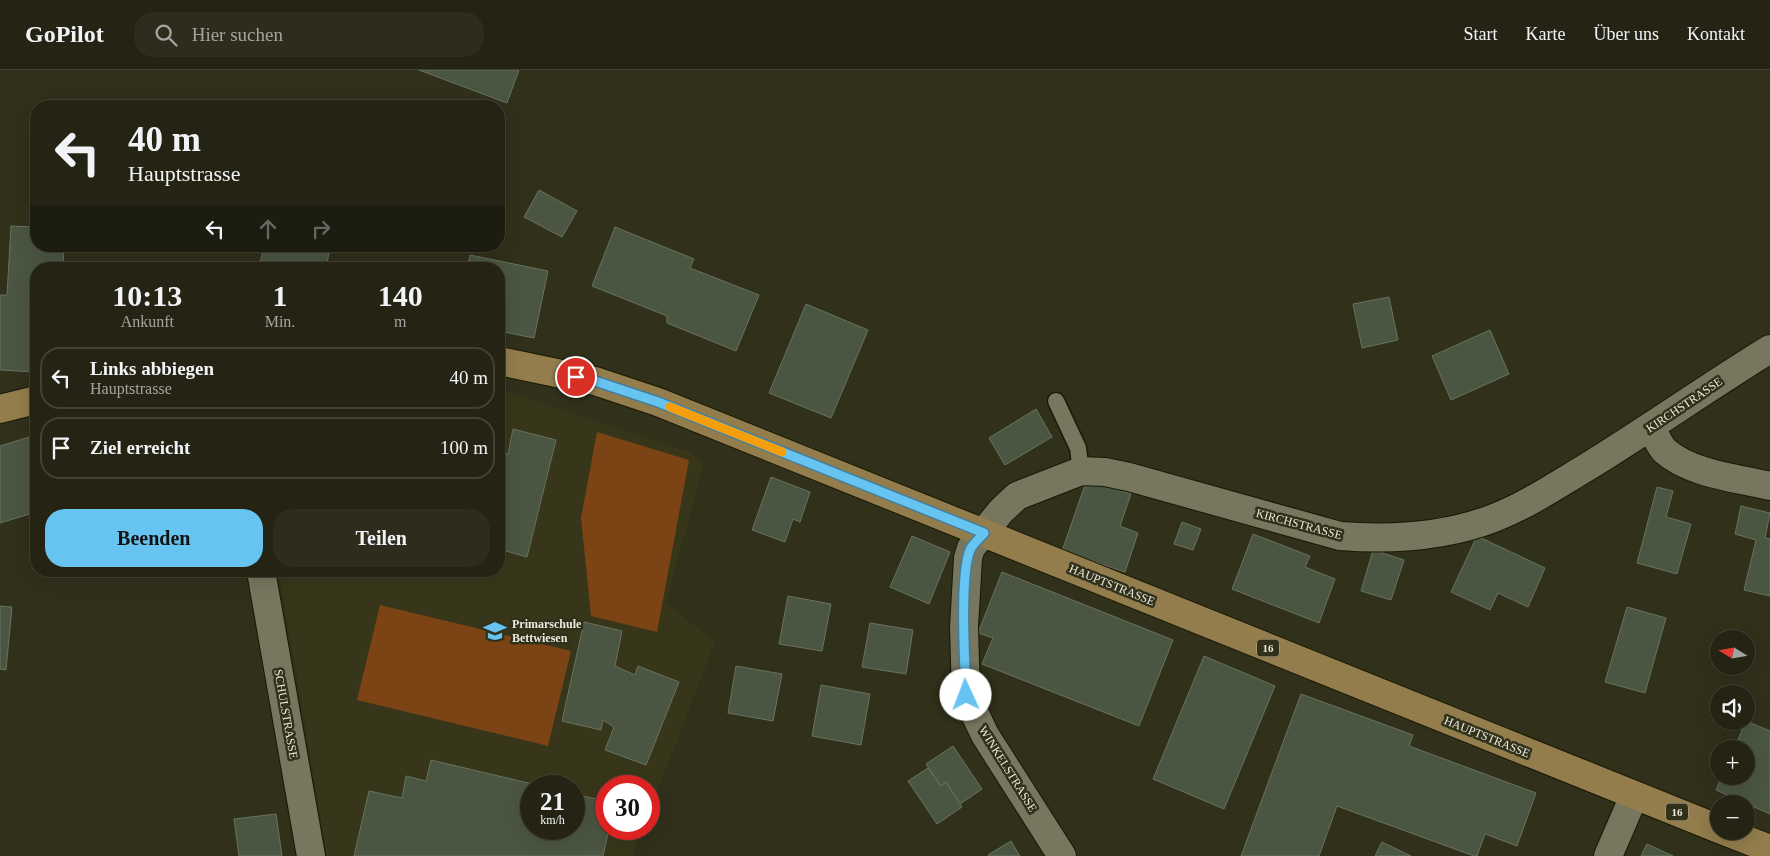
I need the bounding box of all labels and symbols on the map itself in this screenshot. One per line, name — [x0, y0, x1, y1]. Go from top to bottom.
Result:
pin — [555, 356, 597, 398]
street label: KIRCHSTRASSE — [1643, 374, 1725, 436]
street label: KIRCHSTRASSE — [1254, 506, 1344, 542]
street label: HAUPTSTRASSE — [1067, 561, 1157, 609]
place label: Primarschule Bettwiesen — [512, 617, 582, 645]
school or university icon: Primarschule Bettwiesen — [482, 618, 508, 644]
north arrow — [1710, 630, 1755, 675]
road number: 16 — [1257, 640, 1279, 656]
street label: SCHULSTRASSE — [271, 668, 301, 760]
position arrow — [939, 668, 991, 720]
street label: HAUPTSTRASSE — [1442, 713, 1532, 761]
street label: WINKELSTRASSE — [976, 723, 1040, 815]
speed limit sign: 30 — [595, 775, 660, 840]
road number: 16 — [1666, 804, 1688, 820]

